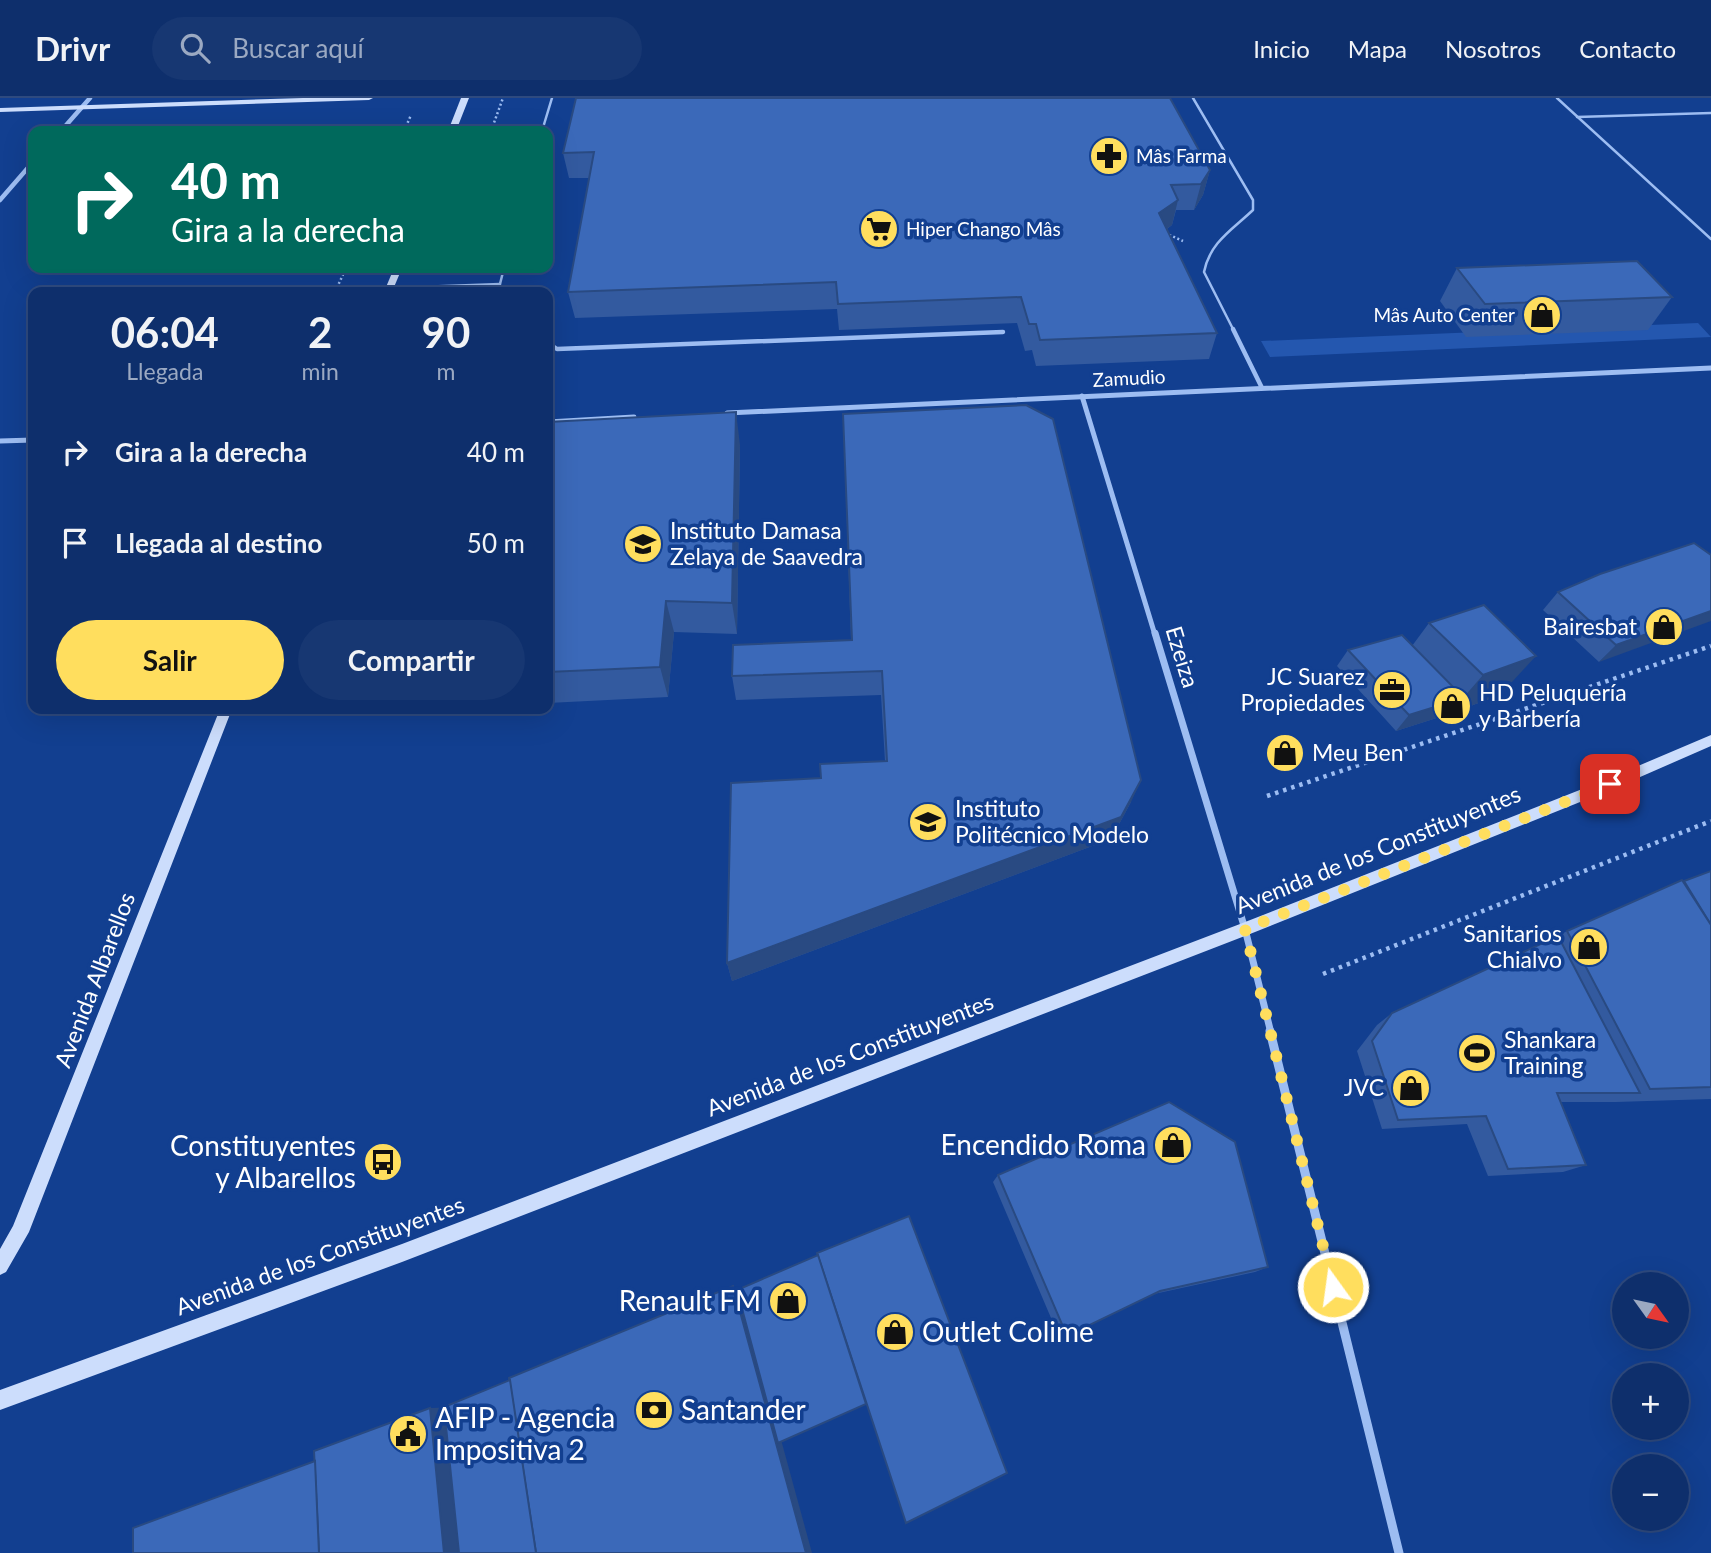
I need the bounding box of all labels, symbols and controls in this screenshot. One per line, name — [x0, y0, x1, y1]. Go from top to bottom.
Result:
search box — [152, 17, 642, 80]
text: Drivr — [35, 28, 110, 68]
icon: search — [176, 29, 214, 67]
text: Buscar aquí — [232, 32, 364, 64]
text: Inicio — [1253, 34, 1310, 63]
text: Mapa — [1348, 34, 1407, 63]
text: Nosotros — [1445, 34, 1541, 63]
text: Contacto — [1579, 34, 1676, 63]
pharmacy icon: Mâs Farma — [1088, 135, 1130, 177]
place label: Mâs Farma — [1136, 144, 1227, 167]
text: 40 m — [171, 151, 281, 209]
icon: right — [56, 154, 147, 245]
supermarket icon: Hiper Chango Mâs — [858, 208, 900, 250]
text: Gira a la derecha — [171, 210, 405, 249]
place label: Hiper Chango Mâs — [906, 217, 1061, 240]
shop icon: Mâs Auto Center — [1521, 294, 1563, 336]
place label: Mâs Auto Center — [1373, 303, 1515, 326]
text: 06:04 — [111, 307, 219, 357]
text: 2 — [308, 307, 332, 357]
text: 90 — [422, 307, 470, 357]
text: Llegada — [126, 357, 203, 385]
text: min — [302, 357, 339, 385]
text: m — [436, 357, 455, 385]
street label: Zamudio — [1092, 364, 1166, 391]
icon: right — [56, 433, 94, 471]
text: Gira a la derecha — [115, 436, 307, 468]
text: 40 m — [467, 436, 525, 468]
place label: Instituto Damasa Zelaya de Saavedra — [670, 516, 863, 570]
school or university icon: Instituto Damasa Zelaya de Saavedra — [622, 523, 664, 565]
icon: arrive — [56, 524, 94, 562]
text: Llegada al destino — [115, 527, 322, 559]
text: 50 m — [467, 527, 525, 559]
shop icon: Bairesbat — [1643, 606, 1685, 648]
place label: Bairesbat — [1543, 612, 1638, 640]
button: Salir — [56, 620, 284, 700]
button: Compartir — [298, 620, 525, 700]
street label: Ezeiza — [1160, 623, 1206, 691]
place label: JC Suarez Propiedades — [1241, 662, 1365, 716]
office icon: JC Suarez Propiedades — [1371, 669, 1413, 711]
place label: HD Peluquería y Barbería — [1479, 678, 1627, 732]
shop icon: HD Peluquería y Barbería — [1431, 685, 1473, 727]
shop icon: Meu Ben — [1264, 732, 1306, 774]
place label: Meu Ben — [1312, 738, 1404, 766]
pin — [1580, 754, 1640, 814]
icon: arrive — [1591, 765, 1629, 803]
street label: Avenida de los Constituyentes — [1231, 779, 1524, 919]
place label: Instituto Politécnico Modelo — [955, 794, 1149, 848]
school or university icon: Instituto Politécnico Modelo — [907, 801, 949, 843]
street label: Avenida Albarellos — [48, 888, 140, 1071]
place label: Sanitarios Chialvo — [1463, 919, 1562, 973]
shop icon: Sanitarios Chialvo — [1568, 926, 1610, 968]
street label: Avenida de los Constituyentes — [702, 986, 997, 1122]
place label: Shankara Training — [1504, 1025, 1596, 1079]
sports icon: Shankara Training — [1456, 1032, 1498, 1074]
shop icon: JVC — [1390, 1067, 1432, 1109]
place label: JVC — [1344, 1073, 1384, 1101]
shop icon: Encendido Roma — [1152, 1124, 1194, 1166]
place label: Encendido Roma — [940, 1127, 1146, 1161]
place label: Constituyentes y Albarellos — [170, 1128, 356, 1194]
bus stop icon: Constituyentes y Albarellos — [362, 1141, 404, 1183]
street label: Avenida de los Constituyentes — [172, 1190, 468, 1320]
position arrow — [1296, 1250, 1370, 1324]
north arrow — [1612, 1272, 1689, 1349]
map controls — [1612, 1272, 1689, 1531]
shop icon: Renault FM — [767, 1280, 809, 1322]
place label: Renault FM — [619, 1283, 761, 1317]
shop icon: Outlet Colime — [874, 1311, 916, 1353]
place label: Outlet Colime — [922, 1314, 1094, 1348]
button: + — [1612, 1363, 1689, 1440]
bank icon: Santander — [633, 1389, 675, 1431]
place label: Santander — [681, 1392, 806, 1426]
place label: AFIP - Agencia Impositiva 2 — [435, 1400, 615, 1466]
public building icon: AFIP - Agencia Impositiva 2 — [387, 1413, 429, 1455]
button: − — [1612, 1454, 1689, 1531]

